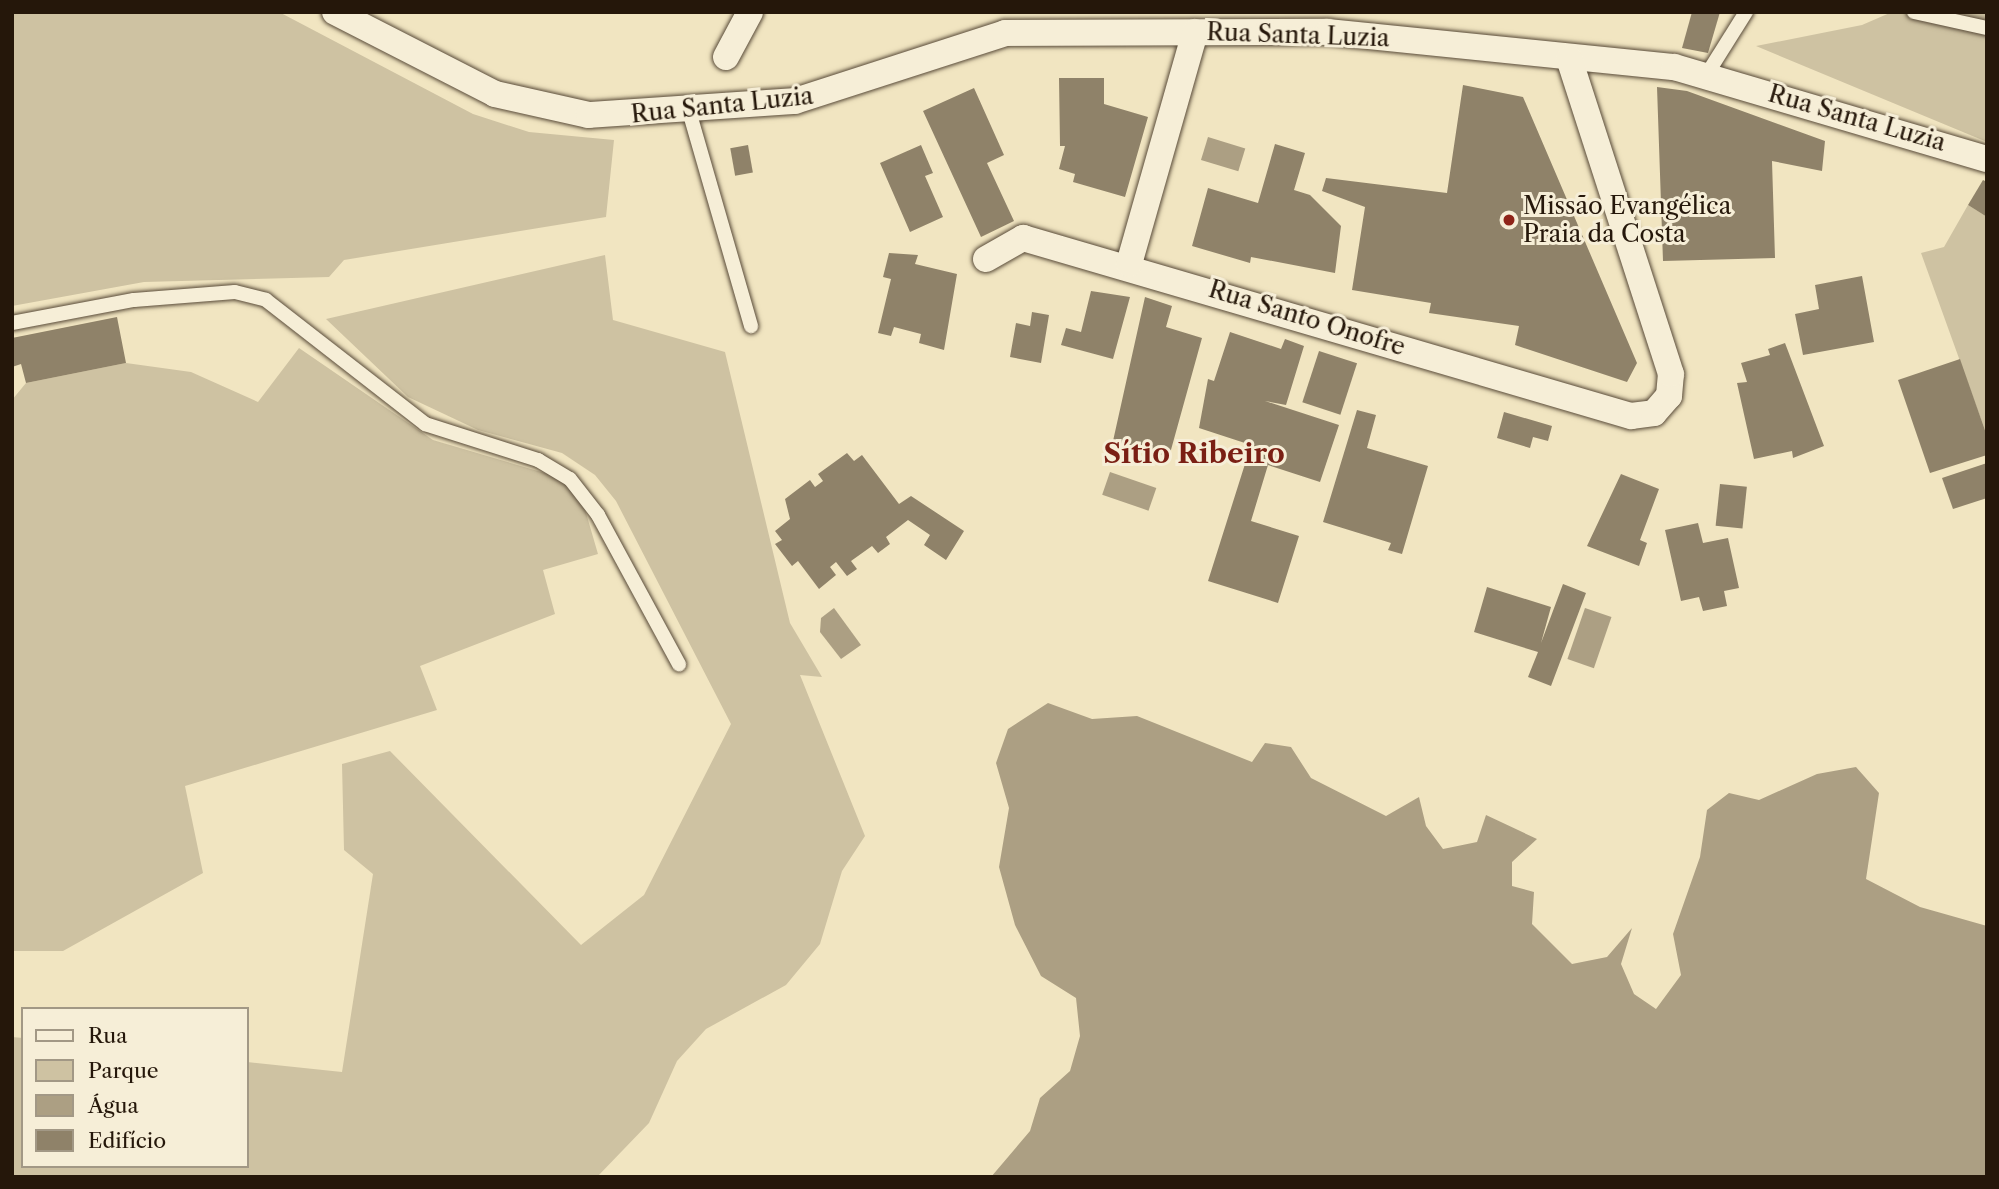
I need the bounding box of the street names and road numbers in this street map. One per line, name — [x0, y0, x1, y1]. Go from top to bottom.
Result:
street label: Rua Santa Luzia — [1206, 17, 1390, 53]
street label: Rua Santa Luzia — [1765, 79, 1949, 157]
street label: Rua Santa Luzia — [629, 81, 815, 129]
street label: Rua Santo Onofre — [1205, 274, 1409, 362]

